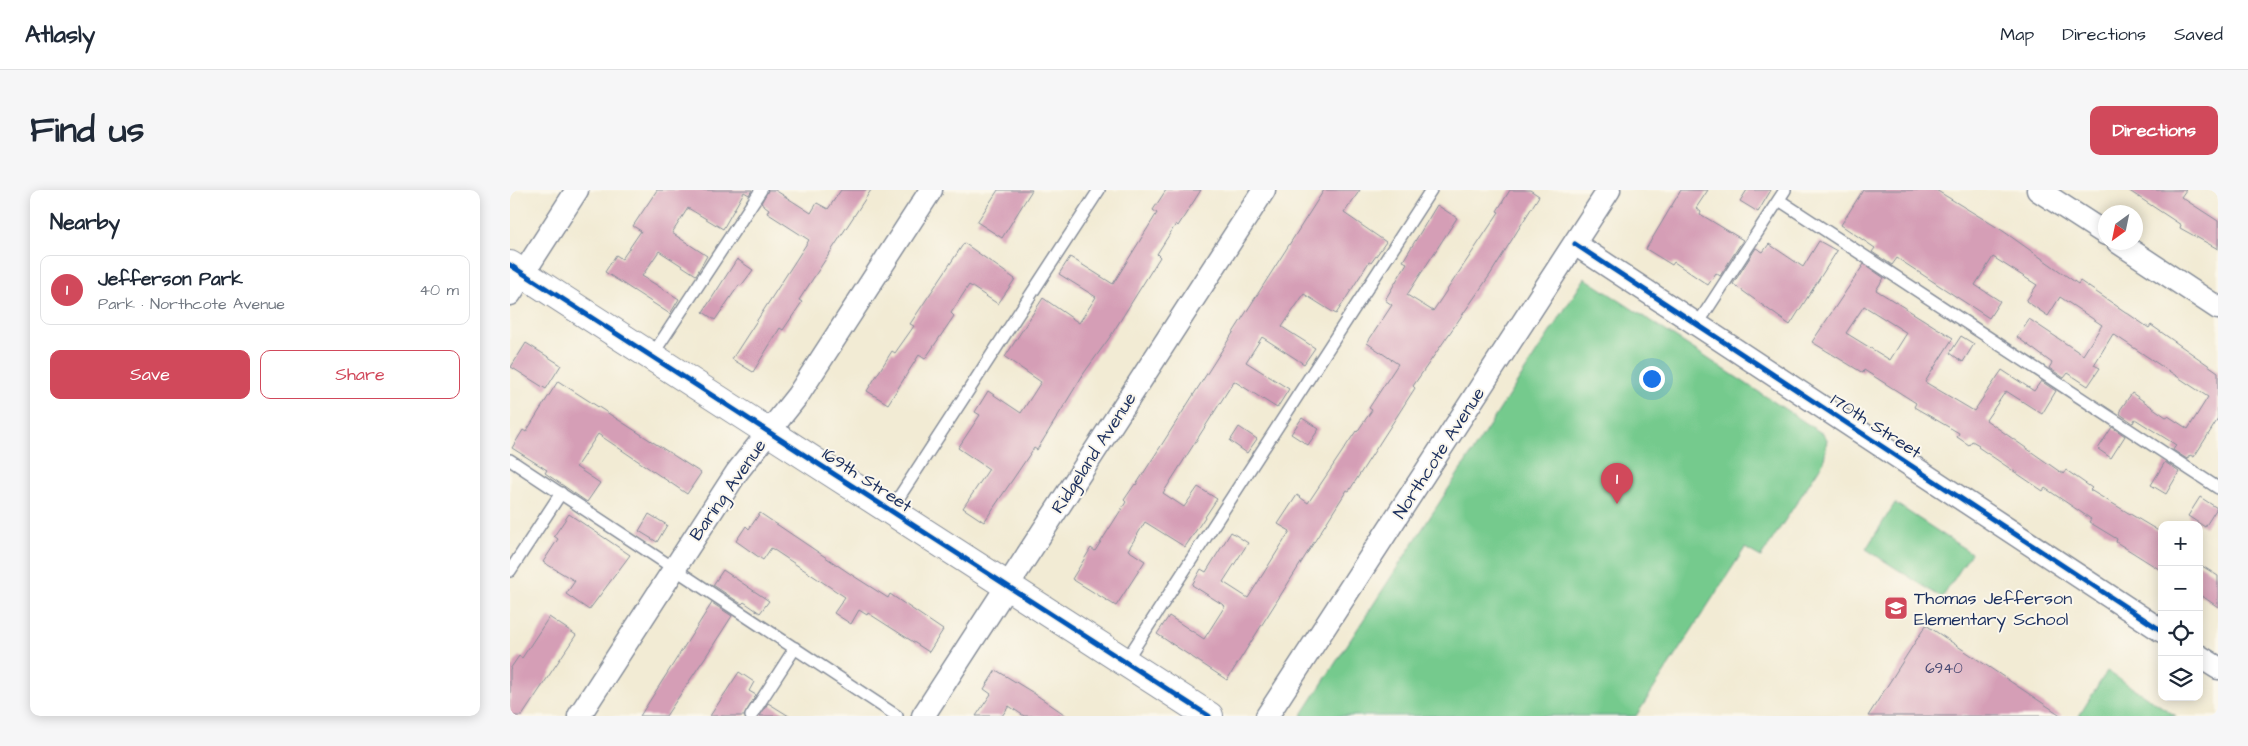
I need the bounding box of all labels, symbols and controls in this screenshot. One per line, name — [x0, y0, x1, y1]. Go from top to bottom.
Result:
text: Atlasly — [25, 18, 95, 52]
text: Map — [2000, 22, 2034, 47]
text: Directions — [2062, 22, 2146, 47]
text: Saved — [2174, 22, 2223, 47]
text: Find us — [30, 106, 144, 155]
button: Directions — [2090, 106, 2218, 155]
north arrow — [2098, 205, 2143, 250]
text: Nearby — [50, 208, 120, 237]
text: Jefferson Park — [98, 266, 243, 293]
text: 1 — [66, 279, 68, 301]
text: 40 m — [419, 279, 459, 301]
text: Park · Northcote Avenue — [98, 293, 285, 315]
button: Save — [50, 350, 250, 399]
button: Share — [260, 350, 460, 399]
your location — [1639, 366, 1665, 392]
street label: Northcote Avenue — [1387, 382, 1491, 523]
street label: Ridgeland Avenue — [1045, 387, 1144, 519]
street label: 170th Street — [1826, 387, 1927, 465]
street label: Baring Avenue — [684, 434, 773, 546]
street label: 169th Street — [817, 442, 918, 519]
pin: 1 — [1601, 463, 1633, 504]
map controls — [2158, 521, 2203, 701]
button: + — [2158, 521, 2203, 566]
button: − — [2158, 566, 2203, 611]
place label: Thomas Jefferson Elementary School — [1914, 586, 2072, 633]
school or university icon: Thomas Jefferson Elementary School — [1883, 595, 1909, 621]
button: locate — [2158, 611, 2203, 656]
button: layers — [2158, 656, 2203, 701]
house number: 6940 — [1925, 658, 1963, 679]

